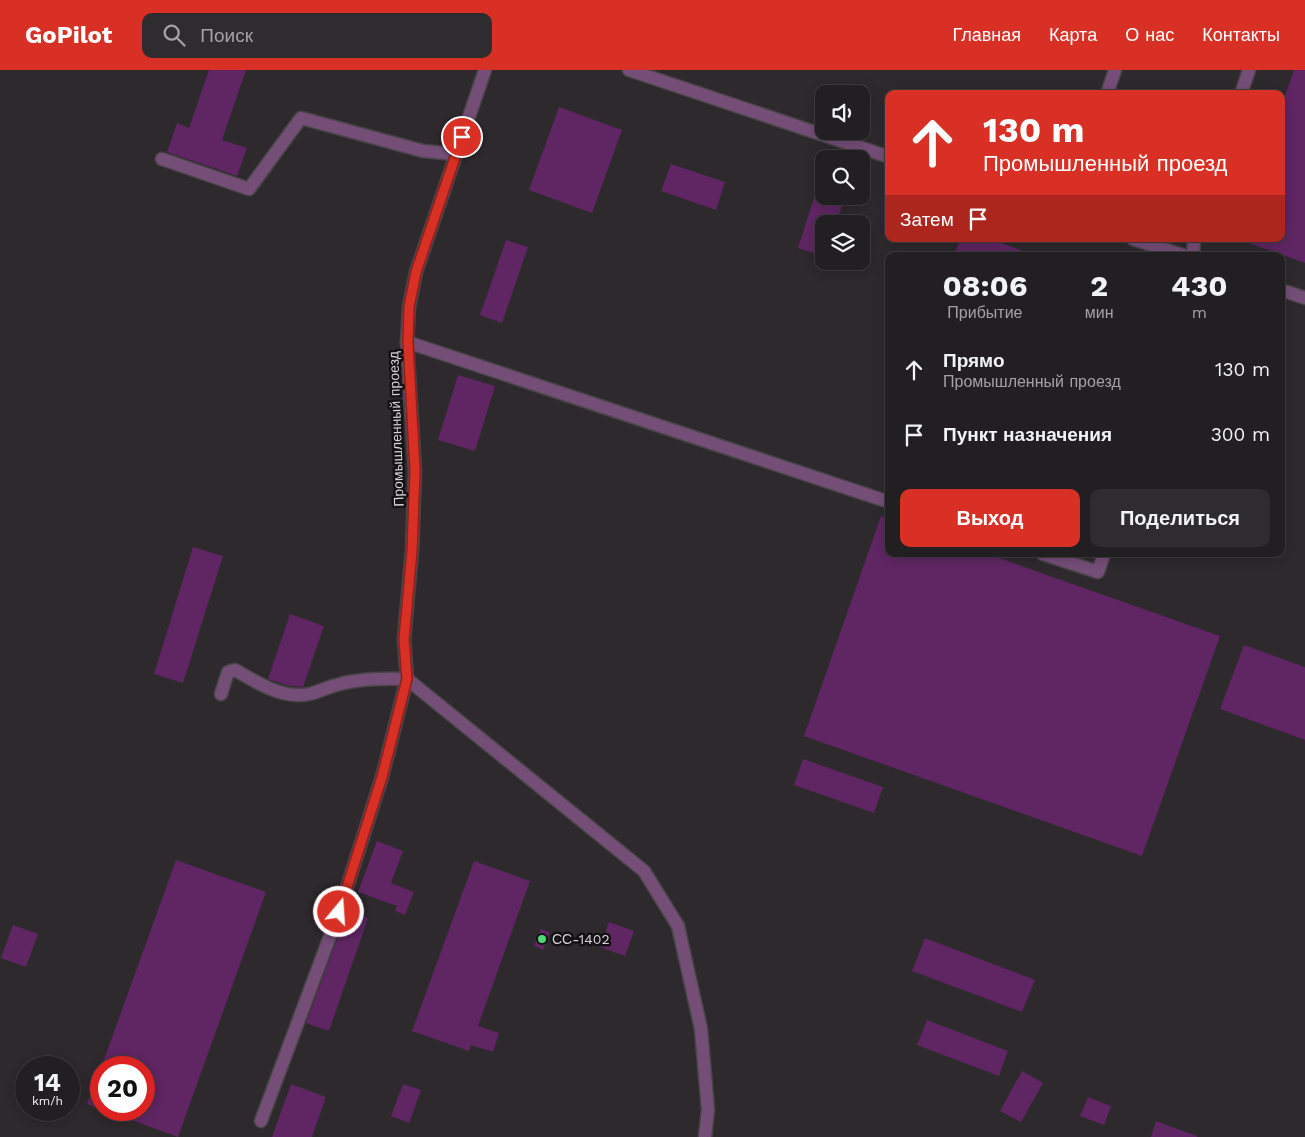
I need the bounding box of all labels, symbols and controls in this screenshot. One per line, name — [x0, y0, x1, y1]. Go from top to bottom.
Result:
search box — [142, 13, 492, 58]
text: GoPilot — [25, 21, 112, 49]
icon: search — [160, 21, 188, 49]
text: Поиск — [200, 24, 253, 47]
text: Главная — [952, 24, 1021, 45]
text: Карта — [1049, 24, 1097, 45]
text: О нас — [1125, 24, 1174, 45]
text: Контакты — [1202, 24, 1280, 45]
map controls — [815, 85, 870, 270]
button: sound — [815, 85, 870, 140]
text: 130 m — [983, 109, 1084, 151]
icon: ahead — [900, 110, 965, 175]
pin — [441, 116, 483, 158]
icon: arrive — [448, 123, 476, 151]
button: search — [815, 150, 870, 205]
text: Промышленный проезд — [983, 151, 1227, 176]
icon: arrive — [964, 205, 992, 233]
text: Затем — [900, 208, 954, 231]
button: layers — [815, 215, 870, 270]
text: 08:06 — [942, 268, 1027, 303]
text: 2 — [1090, 268, 1108, 303]
text: 430 — [1171, 268, 1228, 303]
text: Прибытие — [947, 303, 1023, 322]
text: мин — [1085, 303, 1114, 322]
text: m — [1192, 303, 1207, 322]
text: Прямо — [943, 349, 1005, 372]
street label: Промышленный проезд — [385, 351, 407, 507]
icon: ahead — [900, 356, 928, 384]
text: 130 m — [1215, 358, 1270, 381]
text: Промышленный проезд — [943, 372, 1121, 391]
icon: arrive — [900, 421, 928, 449]
text: Пункт назначения — [943, 423, 1112, 446]
text: 300 m — [1211, 423, 1270, 446]
button: Выход — [900, 489, 1080, 547]
button: Поделиться — [1090, 489, 1270, 547]
position arrow — [312, 885, 364, 937]
place label: СС-1402 — [552, 931, 610, 947]
marker: СС-1402 — [536, 933, 548, 945]
speed limit sign: 20 — [90, 1056, 155, 1121]
text: 14 — [34, 1068, 61, 1097]
text: km/h — [32, 1094, 63, 1108]

